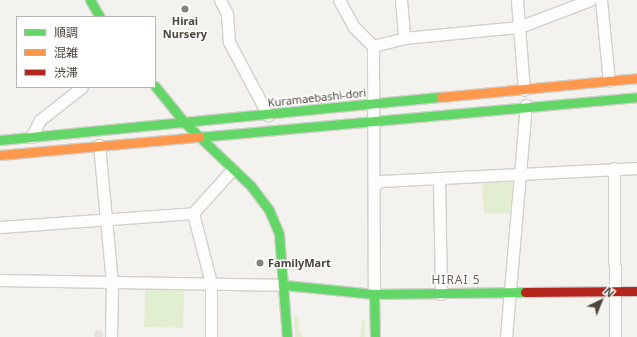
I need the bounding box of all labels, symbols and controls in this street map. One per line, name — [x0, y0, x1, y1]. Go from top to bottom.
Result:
marker: Hirai Nursery — [180, 4, 190, 14]
place label: Hirai Nursery — [163, 15, 207, 41]
legend — [16, 16, 156, 88]
text: 順調 — [54, 24, 78, 41]
text: 混雑 — [54, 44, 78, 61]
text: 渋滞 — [54, 64, 78, 81]
street label: Kuramaebashi-dori — [267, 86, 367, 110]
place label: FamilyMart — [268, 256, 331, 270]
marker: FamilyMart — [255, 258, 265, 268]
district label: HIRAI 5 — [431, 273, 481, 287]
north arrow — [581, 281, 621, 321]
text: N — [601, 283, 618, 300]

